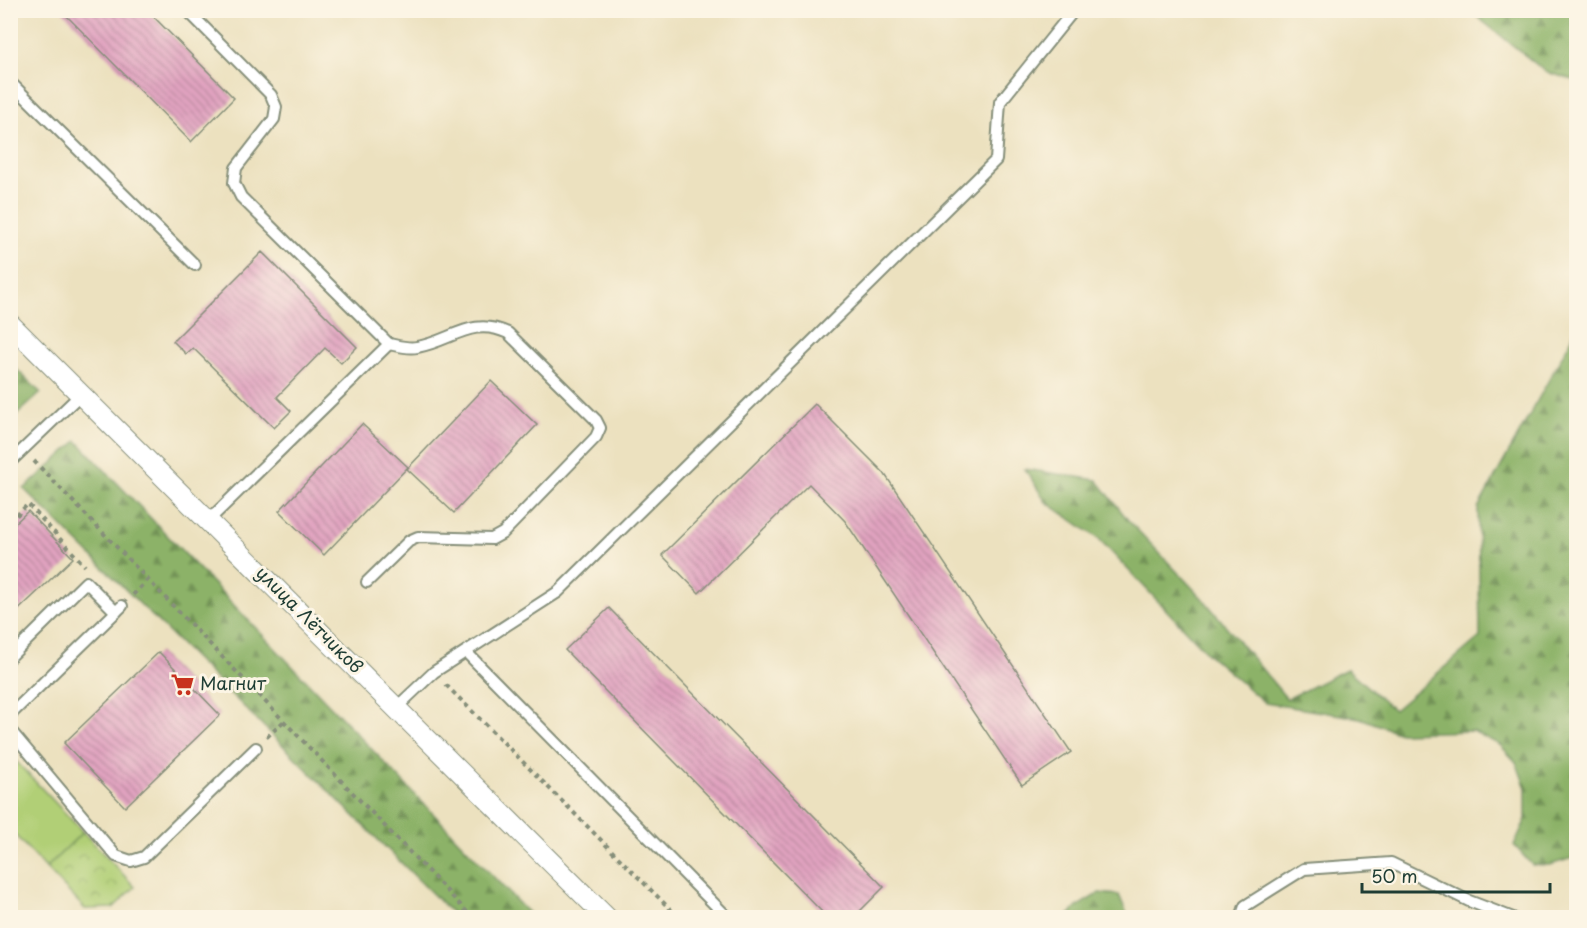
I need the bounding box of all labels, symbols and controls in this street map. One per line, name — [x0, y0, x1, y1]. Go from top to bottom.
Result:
street label: улица Лётчиков — [250, 559, 370, 679]
place label: Магнит — [200, 669, 267, 696]
supermarket icon: Магнит — [169, 671, 195, 697]
scale bar — [1362, 856, 1550, 894]
text: 50 m — [1371, 862, 1418, 889]

